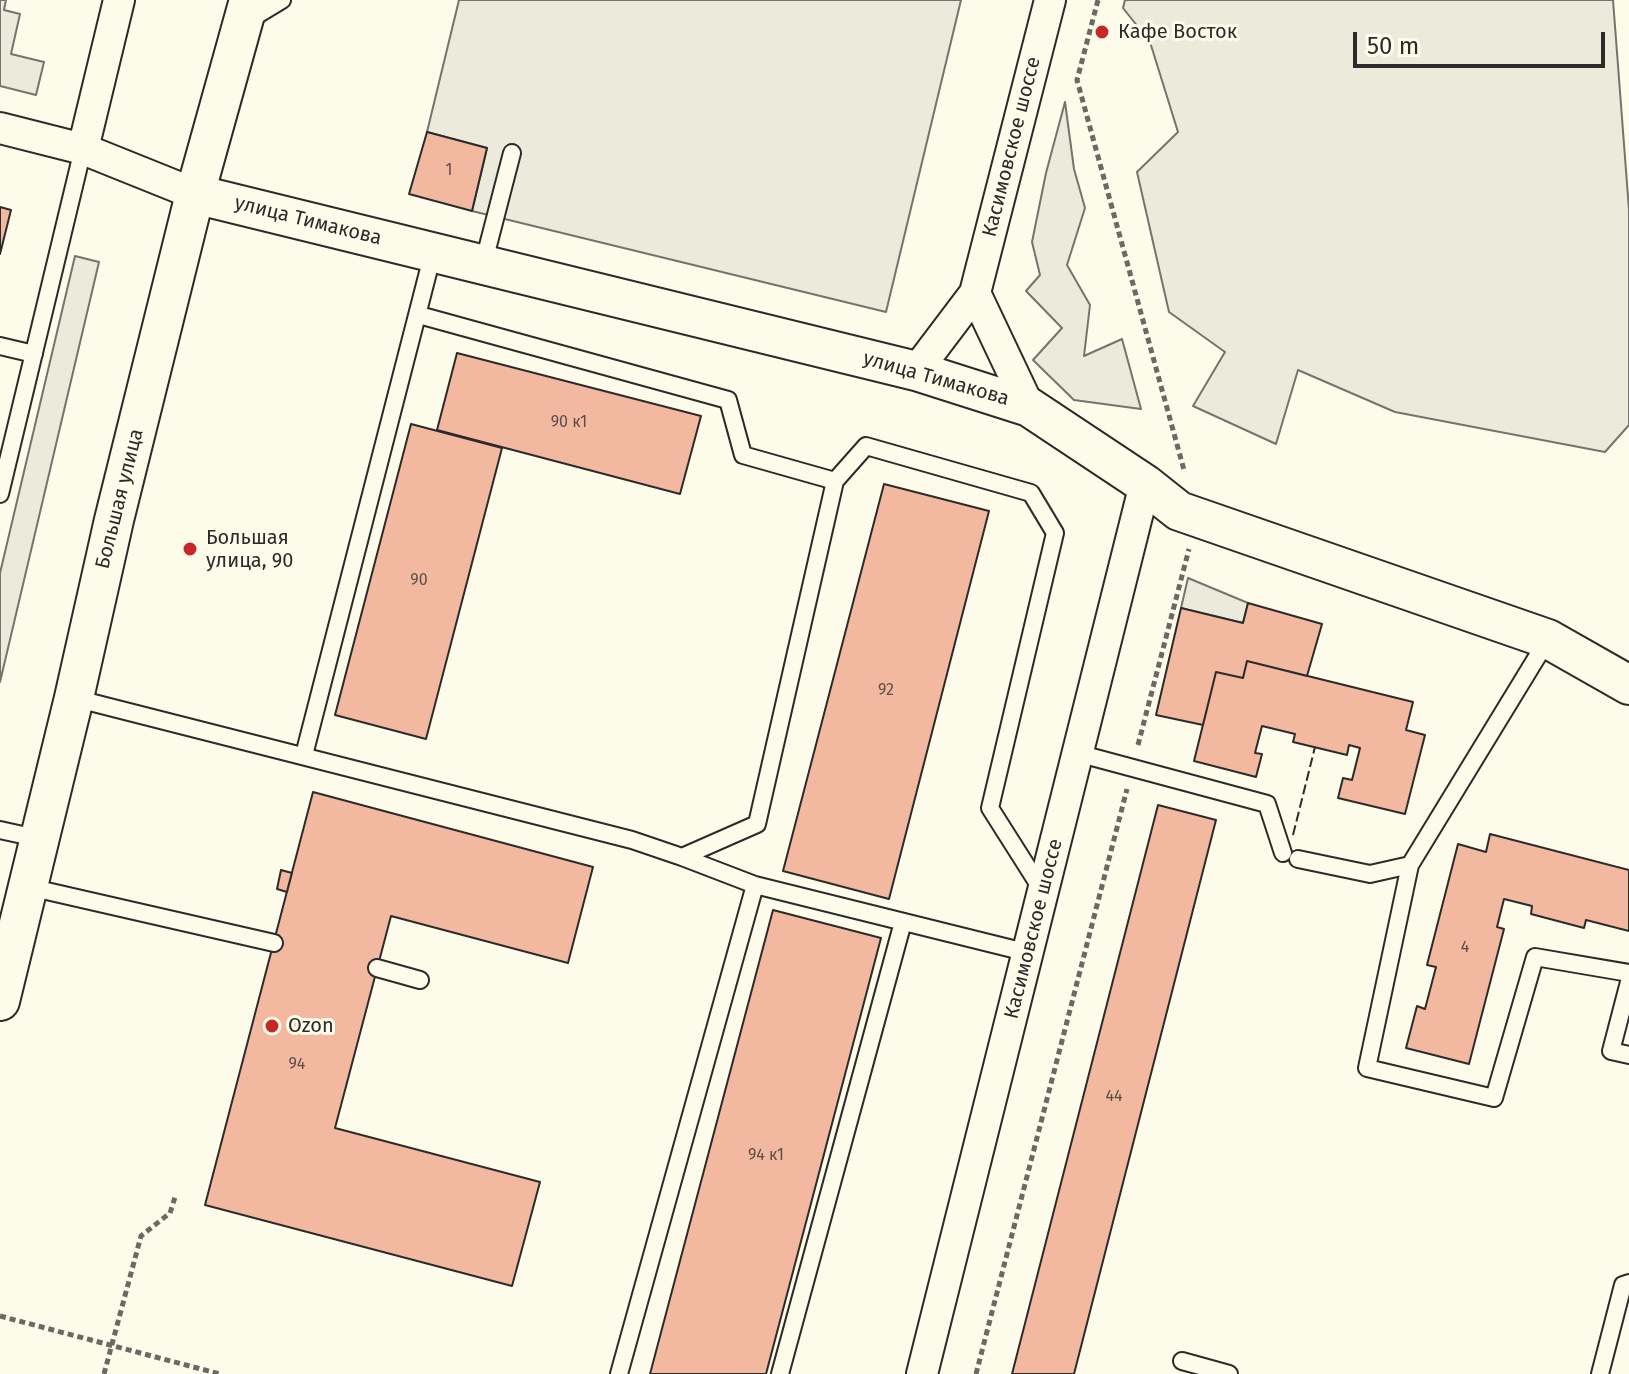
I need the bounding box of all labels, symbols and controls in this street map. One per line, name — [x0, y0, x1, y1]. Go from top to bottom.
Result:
scale bar — [1357, 16, 1609, 66]
place label: Кафе Восток — [1118, 20, 1237, 44]
marker: Кафе Восток — [1093, 23, 1111, 41]
text: 50 m — [1367, 32, 1419, 60]
street label: Касимовское шоссе — [978, 54, 1046, 240]
house number: 1 — [446, 161, 452, 181]
street label: улица Тимакова — [232, 191, 384, 251]
street label: улица Тимакова — [860, 347, 1012, 411]
house number: 90 к1 — [551, 413, 587, 433]
street label: Большая улица — [91, 426, 149, 572]
place label: Большая улица, 90 — [206, 526, 293, 573]
marker: Большая улица, 90 — [181, 540, 199, 558]
house number: 90 — [410, 571, 428, 591]
house number: 92 — [878, 681, 894, 701]
street label: Касимовское шоссе — [1000, 836, 1068, 1022]
house number: 4 — [1461, 938, 1469, 958]
place label: Ozon — [288, 1014, 334, 1038]
marker: Ozon — [263, 1017, 281, 1035]
house number: 94 — [289, 1055, 305, 1075]
house number: 44 — [1105, 1087, 1123, 1107]
house number: 94 к1 — [748, 1146, 784, 1166]

